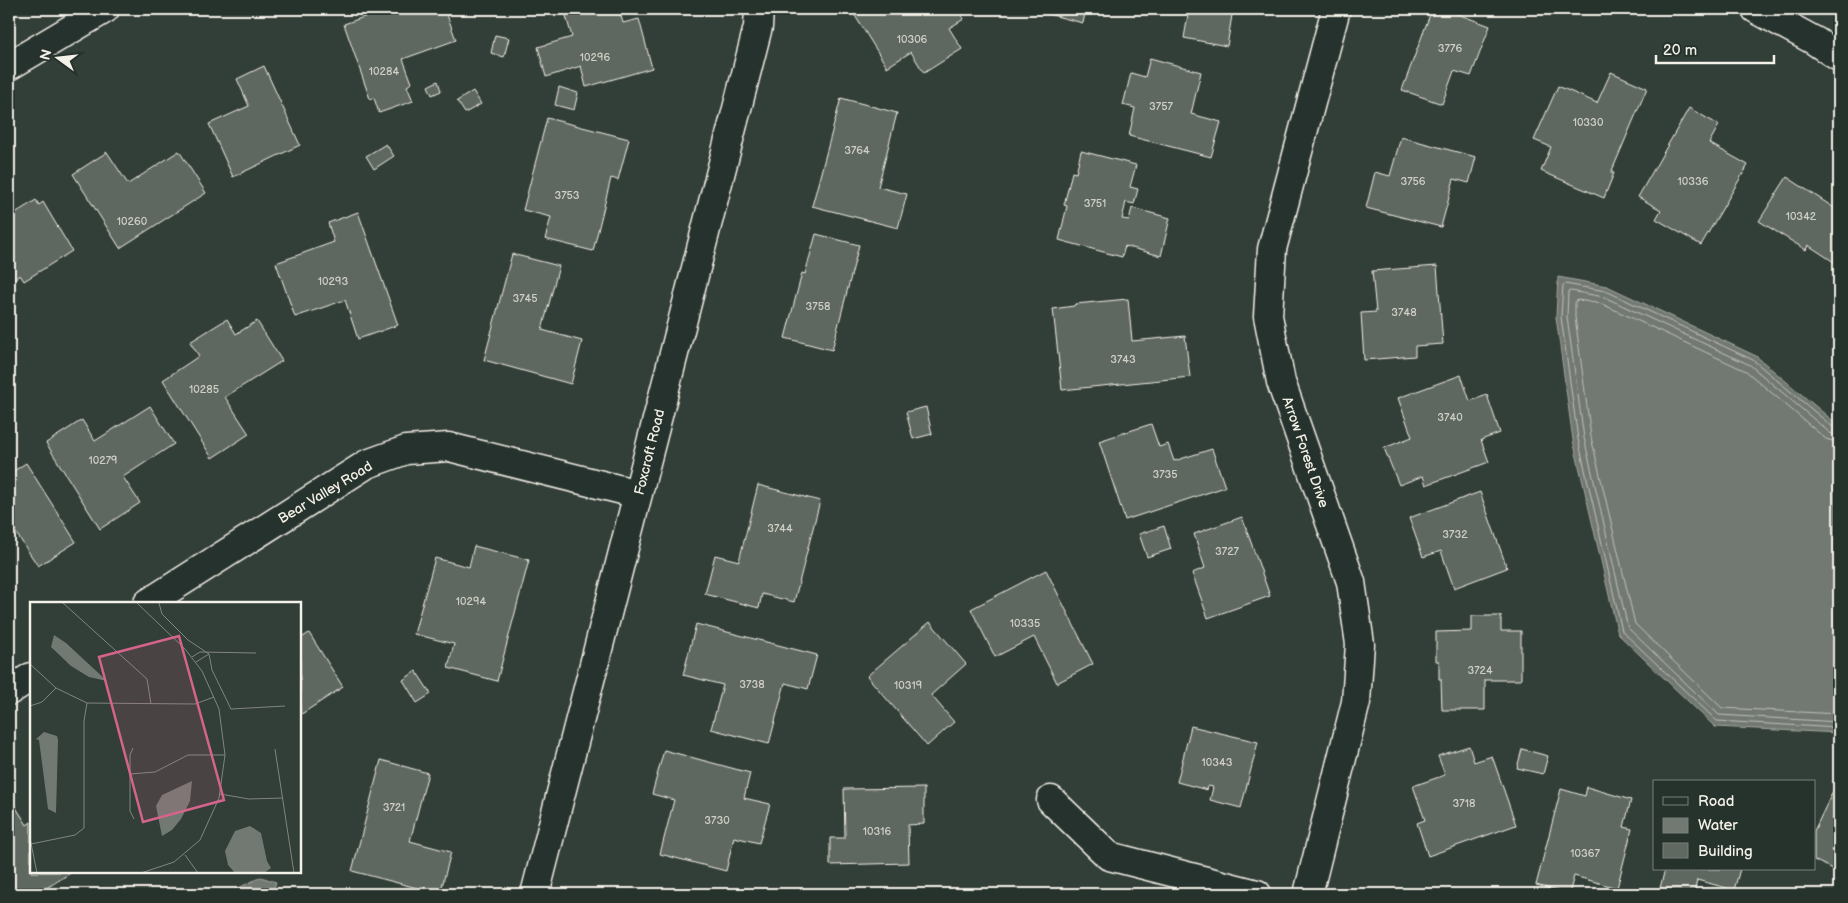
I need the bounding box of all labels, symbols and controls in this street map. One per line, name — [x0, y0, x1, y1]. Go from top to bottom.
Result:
north arrow — [32, 32, 82, 82]
scale bar — [1656, 32, 1773, 64]
house number: 10306 — [897, 33, 928, 46]
text: 20 m — [1663, 41, 1697, 60]
house number: 3776 — [1438, 42, 1462, 55]
text: N — [36, 47, 55, 62]
house number: 10296 — [580, 51, 610, 64]
house number: 10284 — [369, 65, 399, 78]
house number: 3757 — [1149, 100, 1174, 113]
house number: 10330 — [1573, 116, 1604, 129]
house number: 3764 — [844, 144, 870, 157]
house number: 3756 — [1400, 175, 1426, 188]
house number: 10336 — [1678, 175, 1709, 188]
house number: 3753 — [554, 189, 580, 202]
house number: 3751 — [1084, 197, 1106, 210]
house number: 10342 — [1786, 210, 1817, 223]
house number: 10260 — [117, 215, 148, 228]
house number: 10293 — [318, 275, 348, 288]
house number: 3745 — [512, 292, 538, 305]
house number: 3758 — [806, 300, 830, 313]
house number: 3748 — [1391, 306, 1417, 319]
house number: 3743 — [1110, 353, 1136, 366]
house number: 10285 — [189, 383, 219, 396]
street label: Arrow Forest Drive — [1279, 394, 1332, 510]
street label: Foxcroft Road — [631, 407, 668, 497]
house number: 3740 — [1437, 411, 1463, 424]
house number: 10279 — [89, 454, 117, 467]
street label: Bear Valley Road — [275, 458, 376, 527]
house number: 3735 — [1152, 468, 1178, 481]
house number: 3744 — [767, 522, 793, 535]
house number: 3732 — [1442, 528, 1468, 541]
house number: 3727 — [1215, 545, 1240, 558]
house number: 10294 — [456, 595, 486, 608]
inset map — [30, 602, 301, 873]
house number: 10335 — [1010, 617, 1040, 630]
house number: 3724 — [1467, 664, 1493, 677]
house number: 3738 — [739, 678, 765, 691]
house number: 10319 — [894, 679, 922, 692]
house number: 10343 — [1202, 756, 1233, 769]
legend — [1653, 780, 1816, 870]
text: Road — [1698, 792, 1734, 811]
house number: 3718 — [1453, 797, 1475, 810]
house number: 3721 — [383, 801, 405, 814]
house number: 3730 — [704, 814, 730, 827]
text: Water — [1698, 816, 1738, 835]
house number: 10316 — [863, 825, 892, 838]
text: Building — [1698, 842, 1753, 861]
house number: 10367 — [1570, 847, 1600, 860]

